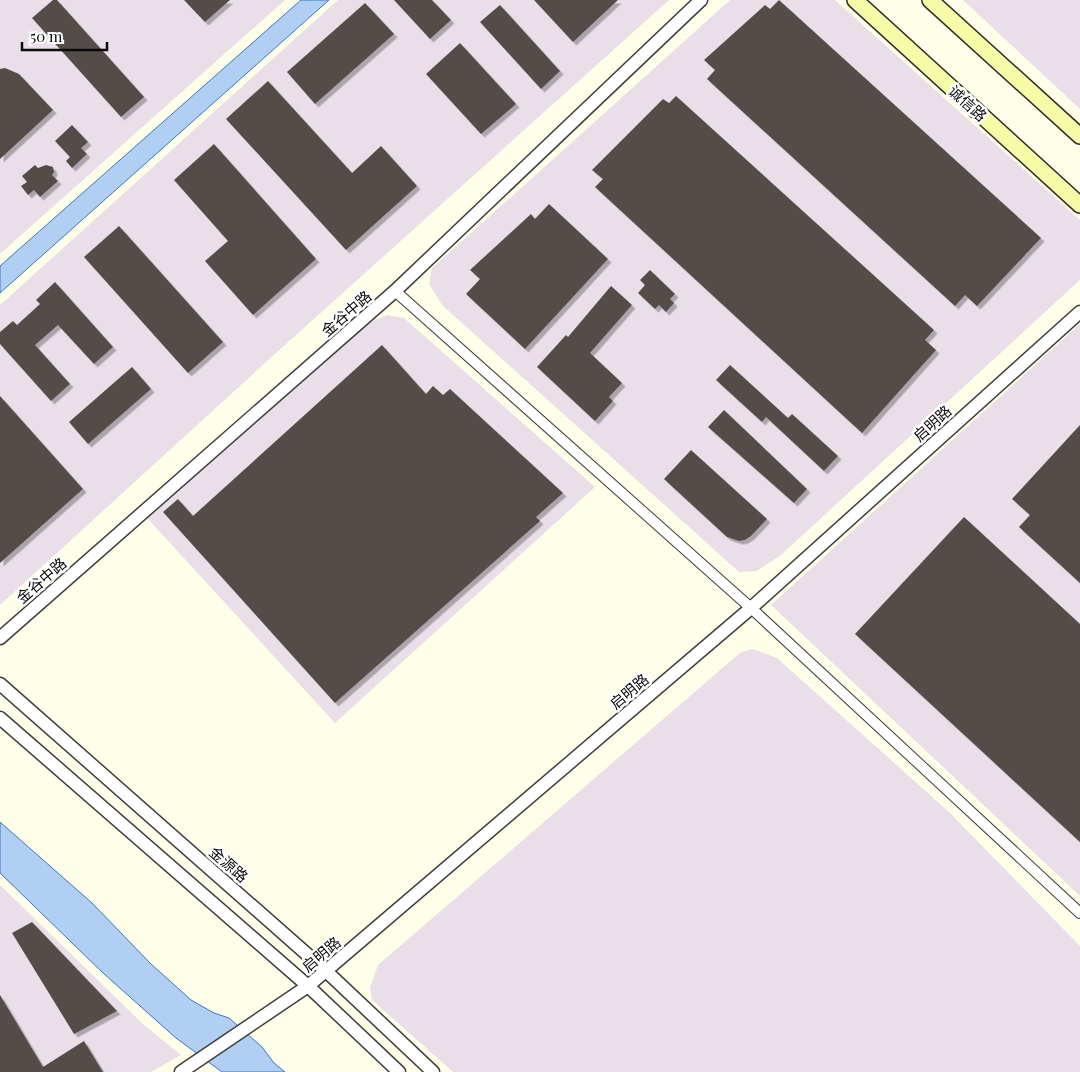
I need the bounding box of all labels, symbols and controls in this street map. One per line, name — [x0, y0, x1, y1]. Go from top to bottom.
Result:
scale bar — [22, 20, 108, 52]
text: 50 m — [30, 26, 63, 46]
street label: 诚信路 — [945, 81, 991, 125]
street label: 金谷中路 — [317, 286, 375, 340]
street label: 启明路 — [909, 401, 955, 445]
street label: 金谷中路 — [12, 553, 70, 607]
street label: 启明路 — [605, 669, 653, 713]
street label: 金源路 — [205, 842, 253, 886]
street label: 启明路 — [297, 932, 345, 976]

